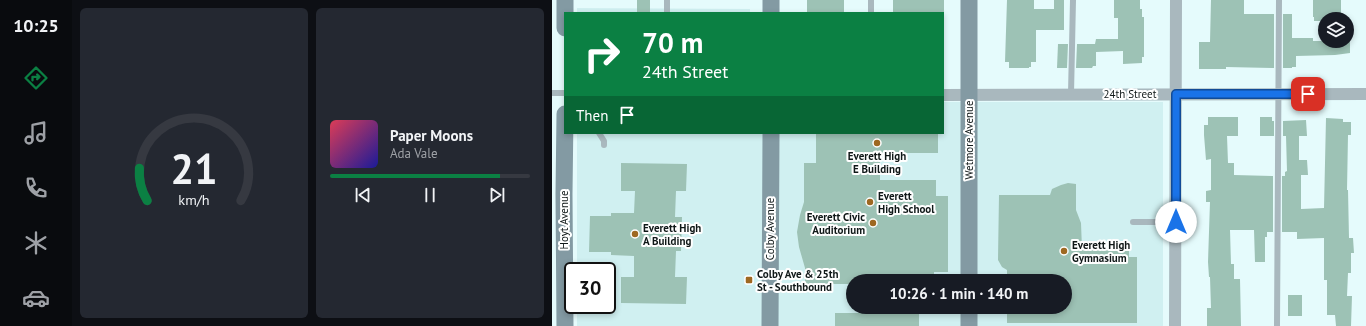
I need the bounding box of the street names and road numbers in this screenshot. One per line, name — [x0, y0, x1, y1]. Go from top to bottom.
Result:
street label: 24th Street — [1104, 87, 1157, 101]
street label: Wetmore Avenue — [962, 100, 976, 180]
street label: Hoyt Avenue — [557, 190, 571, 249]
street label: Colby Avenue — [763, 197, 777, 260]

